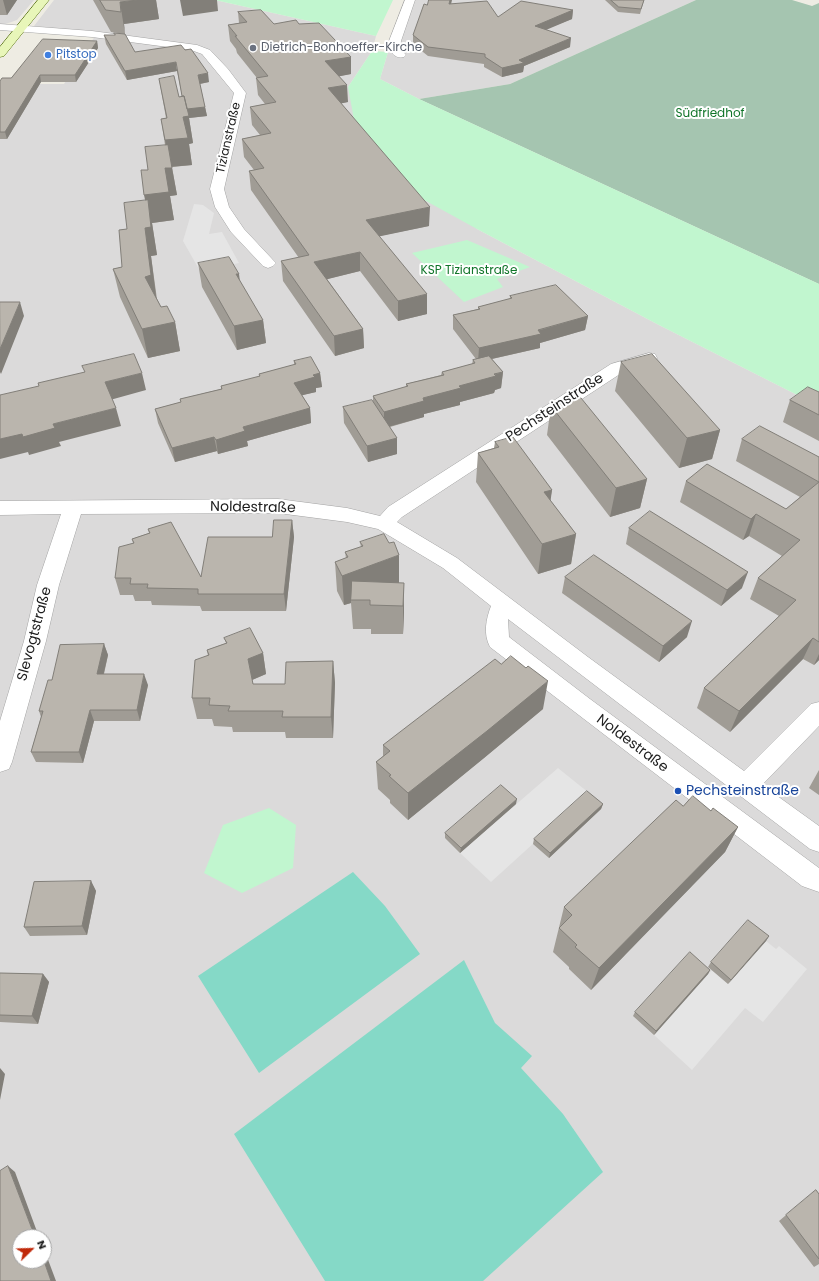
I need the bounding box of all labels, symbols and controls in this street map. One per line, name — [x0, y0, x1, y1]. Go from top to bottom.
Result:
place label: Dietrich-Bonhoeffer-Kirche — [261, 41, 422, 55]
marker: Dietrich-Bonhoeffer-Kirche — [248, 43, 258, 53]
place label: Pitstop — [56, 48, 97, 62]
marker: Pitstop — [43, 50, 53, 60]
street label: Tizianstraße — [214, 101, 244, 175]
park label: Südfriedhof — [675, 107, 745, 121]
park label: KSP Tizianstraße — [421, 264, 517, 278]
street label: Pechsteinstraße — [503, 370, 607, 446]
street label: Noldestraße — [210, 499, 296, 517]
street label: Slevogtstraße — [14, 585, 56, 683]
street label: Noldestraße — [593, 712, 671, 776]
place label: Pechsteinstraße — [686, 783, 799, 799]
marker: Pechsteinstraße — [673, 786, 683, 796]
north arrow — [12, 1229, 52, 1269]
text: N — [33, 1238, 51, 1252]

